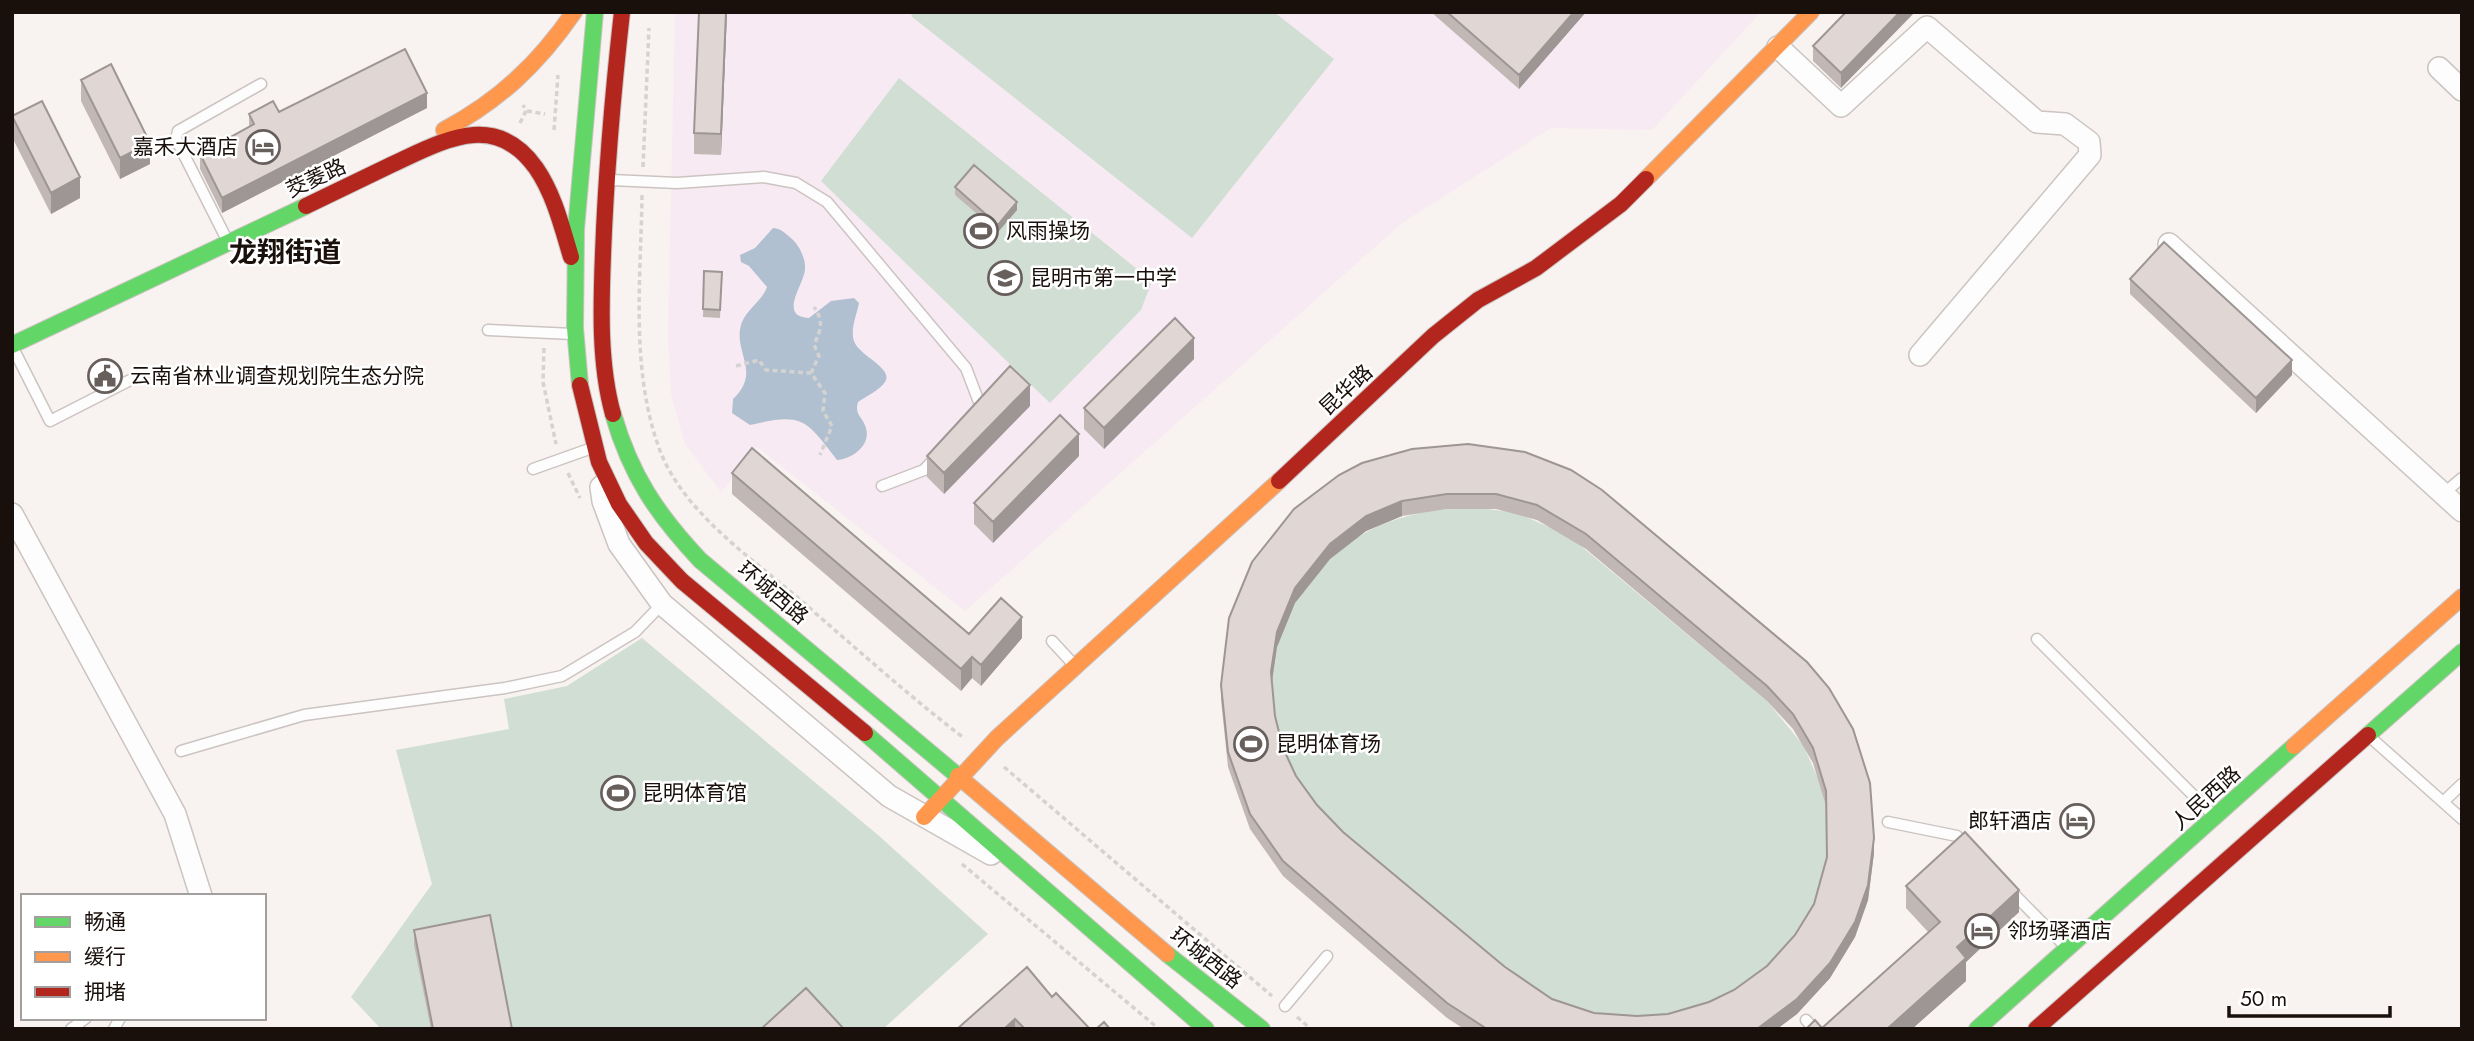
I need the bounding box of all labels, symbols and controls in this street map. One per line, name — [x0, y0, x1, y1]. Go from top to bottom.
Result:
hotel icon: 嘉禾大酒店 — [244, 128, 282, 166]
place label: 嘉禾大酒店 — [133, 132, 238, 162]
street label: 茭菱路 — [281, 151, 351, 205]
sports icon: 风雨操场 — [962, 212, 1000, 250]
place label: 风雨操场 — [1006, 216, 1090, 246]
district label: 龙翔街道 — [229, 232, 341, 273]
school or university icon: 昆明市第一中学 — [986, 259, 1024, 297]
place label: 昆明市第一中学 — [1030, 263, 1177, 293]
public building icon: 云南省林业调查规划院生态分院 — [86, 357, 124, 395]
street label: 昆华路 — [1313, 358, 1379, 422]
place label: 云南省林业调查规划院生态分院 — [130, 361, 424, 391]
street label: 环城西路 — [731, 555, 815, 631]
sports icon: 昆明体育场 — [1232, 725, 1270, 763]
place label: 昆明体育场 — [1276, 729, 1381, 759]
street label: 人民西路 — [2165, 759, 2247, 837]
sports icon: 昆明体育馆 — [599, 774, 637, 812]
place label: 昆明体育馆 — [642, 778, 747, 808]
hotel icon: 郎轩酒店 — [2058, 802, 2096, 840]
place label: 郎轩酒店 — [1968, 806, 2052, 836]
legend — [21, 894, 266, 1020]
text: 畅通 — [84, 907, 126, 937]
hotel icon: 邻场驿酒店 — [1963, 912, 2001, 950]
place label: 邻场驿酒店 — [2007, 916, 2112, 946]
street label: 环城西路 — [1164, 920, 1248, 996]
text: 缓行 — [84, 942, 126, 972]
scale bar — [2229, 974, 2390, 1018]
text: 拥堵 — [84, 977, 126, 1007]
text: 50 m — [2240, 984, 2287, 1014]

